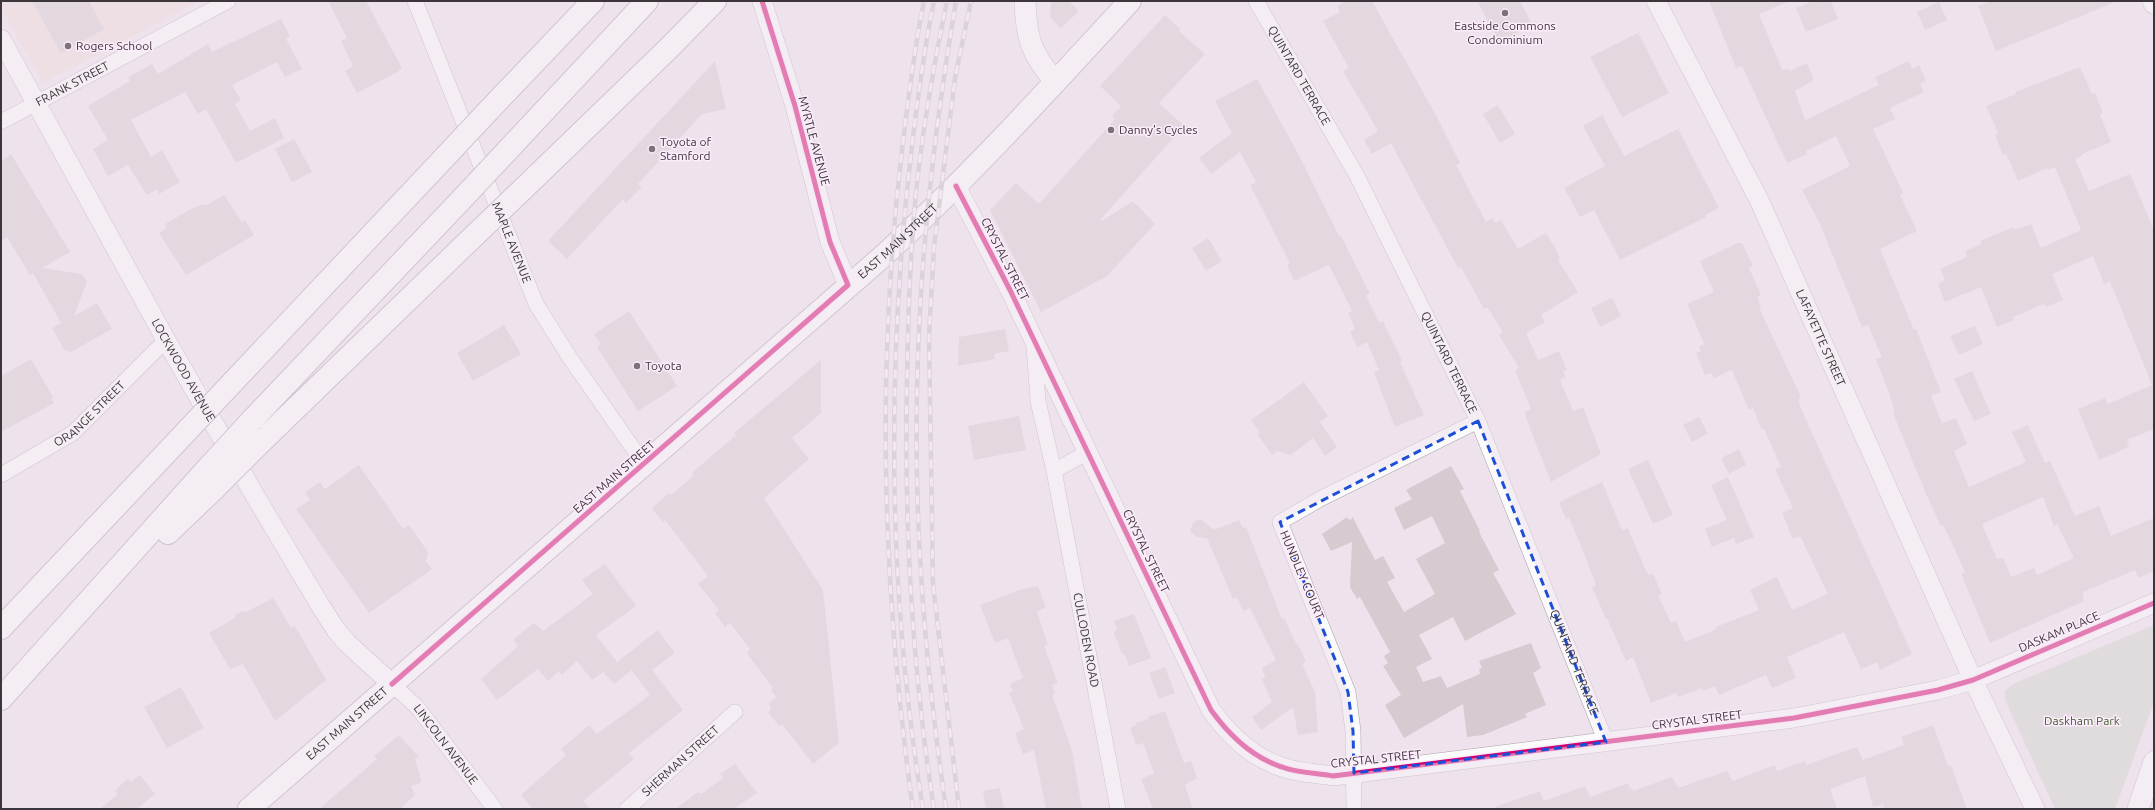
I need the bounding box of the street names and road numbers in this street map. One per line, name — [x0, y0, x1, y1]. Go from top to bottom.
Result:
street label: QUINTARD TERRACE — [1266, 23, 1333, 127]
street label: FRANK STREET — [33, 58, 111, 108]
street label: MYRTLE AVENUE — [796, 95, 833, 187]
street label: MAPLE AVENUE — [490, 200, 534, 285]
street label: EAST MAIN STREET — [855, 201, 940, 281]
street label: CRYSTAL STREET — [979, 215, 1032, 303]
street label: LAFAYETTE STREET — [1794, 287, 1848, 388]
street label: QUINTARD TERRACE — [1419, 309, 1480, 416]
street label: LOCKWOOD AVENUE — [150, 316, 218, 424]
street label: ORANGE STREET — [51, 378, 127, 449]
street label: EAST MAIN STREET — [570, 437, 657, 516]
street label: CRYSTAL STREET — [1121, 507, 1172, 595]
street label: HUNDLEY COURT — [1278, 529, 1327, 621]
street label: CULLODEN ROAD — [1071, 591, 1102, 688]
street label: QUINTARD TERRACE — [1548, 607, 1602, 717]
street label: DASKAM PLACE — [2016, 609, 2101, 654]
street label: EAST MAIN STREET — [303, 684, 390, 762]
street label: LINCOLN AVENUE — [411, 702, 481, 787]
street label: CRYSTAL STREET — [1651, 707, 1743, 732]
street label: SHERMAN STREET — [639, 722, 722, 798]
street label: CRYSTAL STREET — [1330, 747, 1422, 770]

